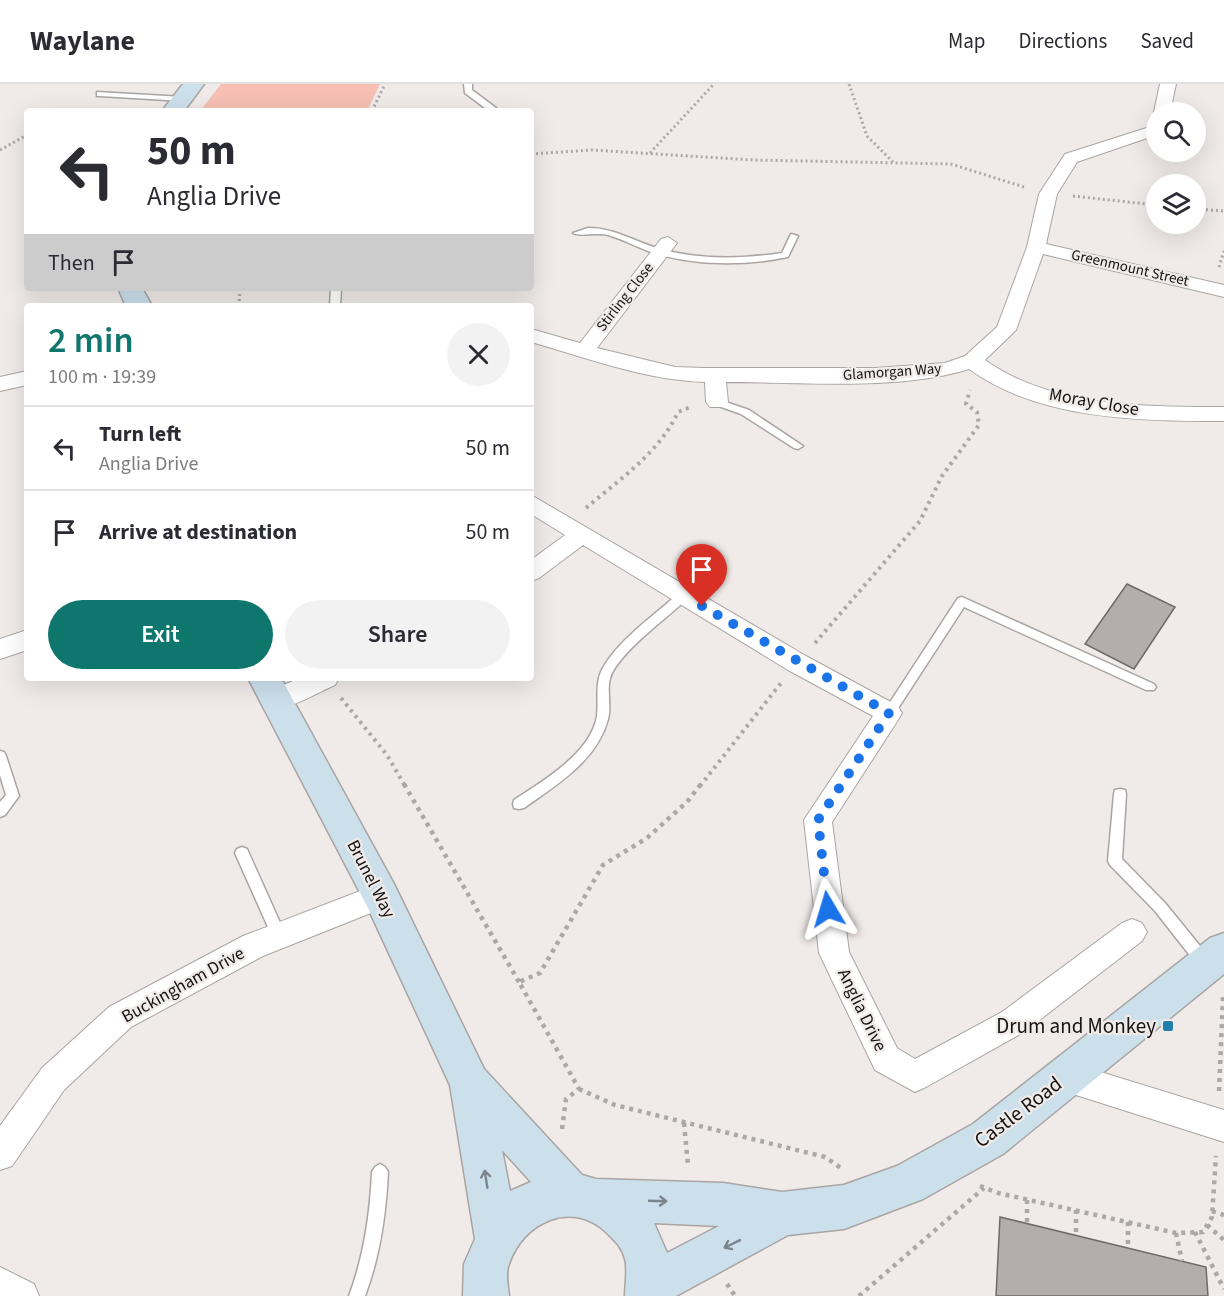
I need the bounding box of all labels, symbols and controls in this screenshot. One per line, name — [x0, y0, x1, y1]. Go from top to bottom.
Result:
text: Waylane — [30, 21, 135, 61]
text: Map — [948, 26, 986, 56]
text: Directions — [1019, 26, 1107, 56]
text: Saved — [1140, 26, 1194, 56]
map controls — [1146, 102, 1206, 234]
button: search — [1146, 102, 1206, 162]
text: 50 m — [147, 121, 236, 181]
icon: left — [48, 132, 126, 210]
button: layers — [1146, 174, 1206, 234]
text: Anglia Drive — [147, 177, 281, 216]
street label: Greenmount Street — [1069, 244, 1191, 292]
icon: arrive — [107, 246, 140, 279]
text: Then — [48, 247, 95, 279]
street label: Stirling Close — [591, 258, 659, 336]
text: 2 min — [48, 315, 134, 366]
button: close — [447, 323, 510, 386]
street label: Glamorgan Way — [842, 358, 942, 386]
text: 100 m · 19:39 — [48, 363, 156, 391]
street label: Moray Close — [1047, 382, 1141, 422]
text: Turn left — [99, 418, 181, 450]
icon: left — [48, 432, 81, 465]
text: 50 m — [465, 432, 510, 464]
text: Anglia Drive — [99, 450, 198, 478]
icon: arrive — [48, 516, 81, 549]
text: Arrive at destination — [99, 516, 297, 548]
text: 50 m — [465, 516, 510, 548]
pin — [676, 544, 727, 606]
icon: arrive — [685, 553, 718, 586]
button: Exit — [48, 600, 273, 669]
button: Share — [285, 600, 510, 669]
street label: Brunel Way — [341, 835, 402, 923]
position arrow — [796, 877, 860, 941]
street label: Buckingham Drive — [117, 941, 249, 1029]
street label: Anglia Drive — [831, 964, 893, 1056]
place label: Drum and Monkey — [996, 1011, 1156, 1041]
marker: Drum and Monkey — [1161, 1019, 1175, 1033]
street label: Castle Road — [968, 1069, 1068, 1155]
one-way arrow — [481, 1170, 492, 1190]
one-way arrow — [648, 1195, 668, 1207]
one-way arrow — [724, 1238, 741, 1250]

